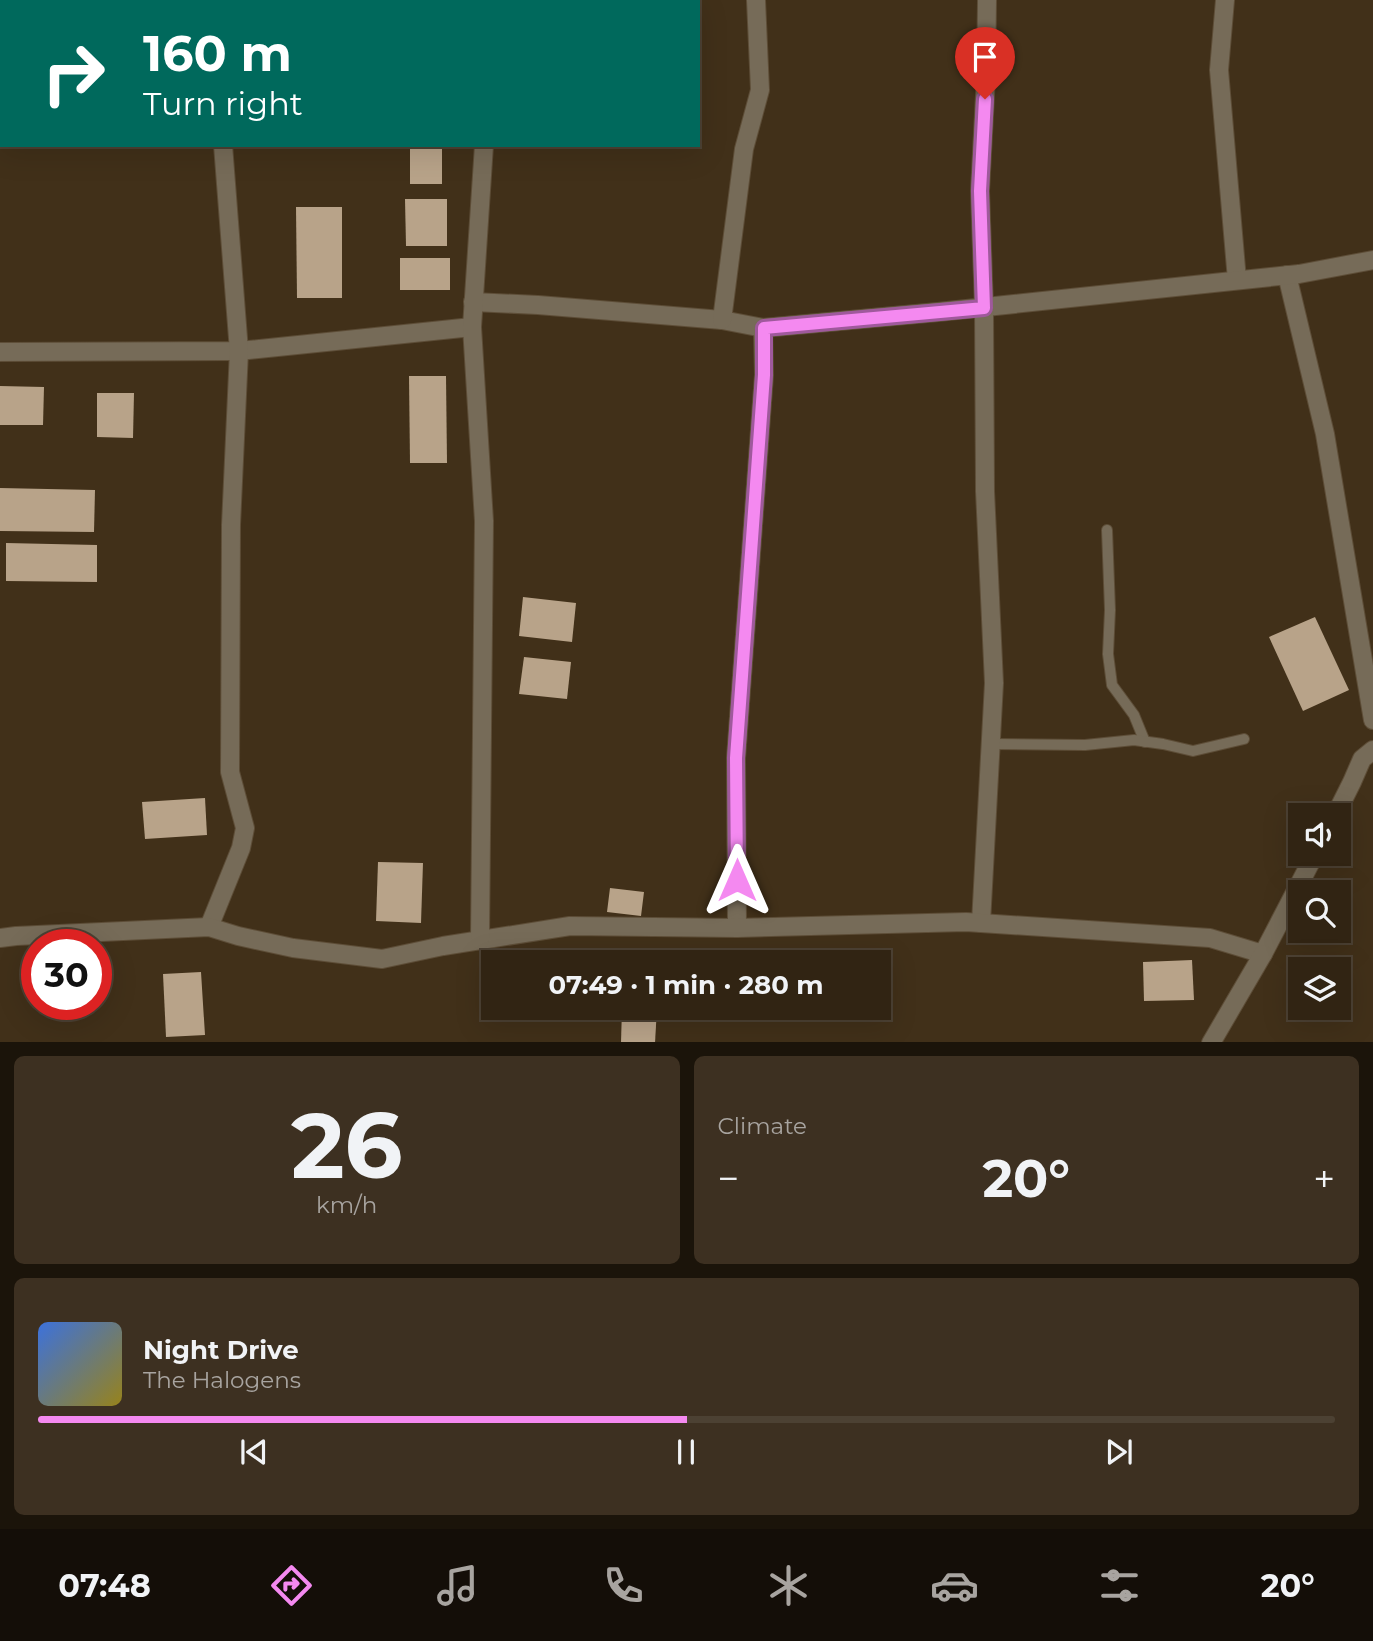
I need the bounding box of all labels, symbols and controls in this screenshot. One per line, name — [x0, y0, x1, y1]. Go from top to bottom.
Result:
text: 160 m — [143, 24, 292, 83]
pin — [955, 27, 1015, 99]
icon: right — [28, 28, 119, 119]
icon: arrive — [966, 38, 1004, 76]
text: Turn right — [143, 84, 303, 123]
map controls — [1288, 803, 1351, 1020]
button: sound — [1288, 803, 1351, 866]
position arrow — [700, 843, 774, 917]
button: search — [1288, 880, 1351, 943]
speed limit sign: 30 — [21, 929, 112, 1020]
button: layers — [1288, 957, 1351, 1020]
text: 07:49 · 1 min · 280 m — [549, 969, 823, 1001]
text: 26 — [291, 1090, 403, 1201]
text: Climate — [718, 1112, 807, 1140]
text: 20° — [982, 1147, 1070, 1210]
text: − — [718, 1155, 739, 1202]
text: + — [1313, 1155, 1335, 1202]
text: km/h — [316, 1191, 377, 1219]
text: Night Drive — [143, 1334, 299, 1366]
text: The Halogens — [143, 1366, 301, 1394]
icon: previous — [235, 1433, 273, 1471]
icon: pause — [667, 1433, 705, 1471]
icon: next — [1100, 1433, 1138, 1471]
icon: directions — [267, 1561, 316, 1610]
icon: music — [433, 1561, 482, 1610]
icon: phone — [599, 1561, 648, 1610]
icon: climate — [764, 1561, 813, 1610]
icon: car — [930, 1561, 979, 1610]
icon: filters — [1095, 1561, 1144, 1610]
text: 07:48 — [58, 1566, 151, 1605]
text: 20° — [1261, 1566, 1315, 1605]

